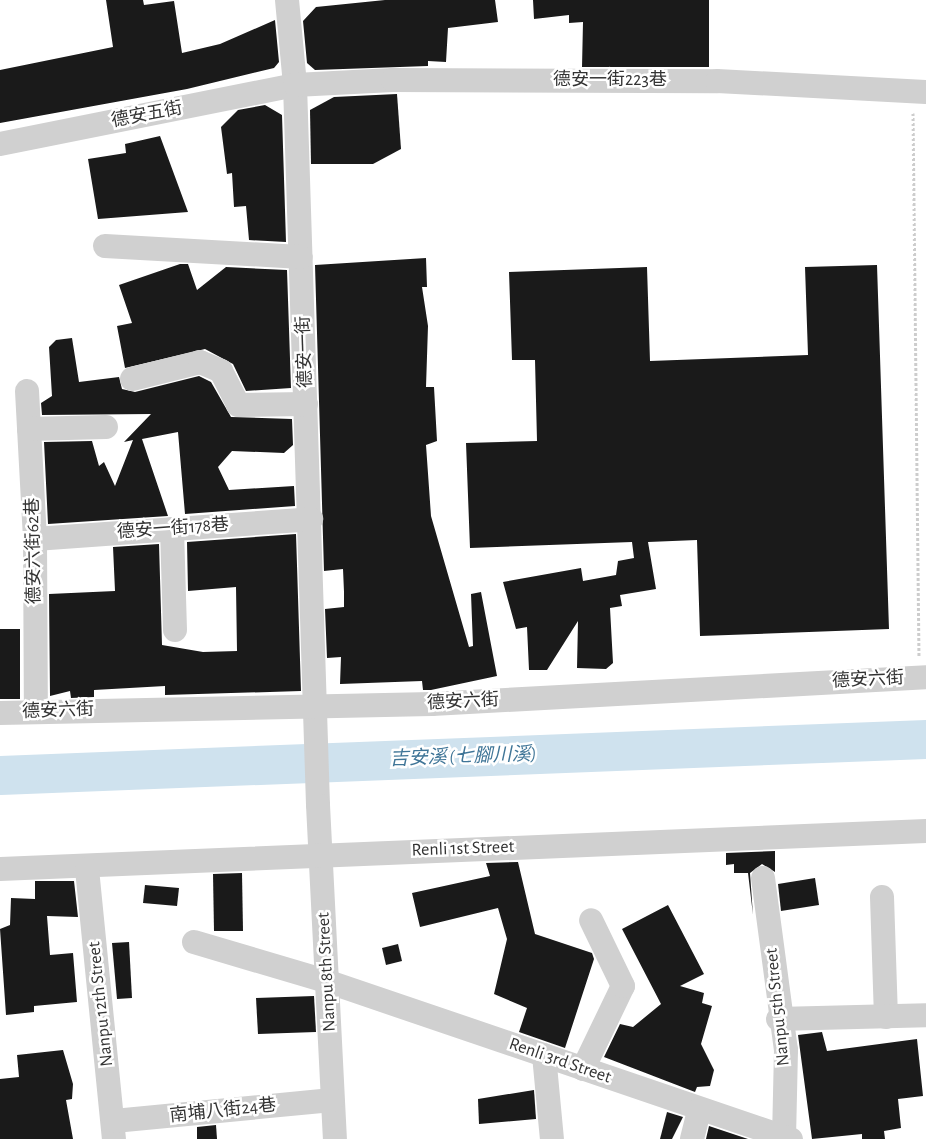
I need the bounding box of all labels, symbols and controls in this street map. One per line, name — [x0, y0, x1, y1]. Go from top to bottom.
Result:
street label: 德安一街223巷 — [553, 69, 667, 91]
street label: 德安五街 — [110, 98, 184, 132]
street label: 德安一街 — [293, 316, 317, 388]
street label: 德安六街62巷 — [22, 497, 46, 605]
street label: 德安一街178巷 — [116, 514, 230, 544]
street label: 德安六街 — [831, 667, 905, 693]
street label: 德安六街 — [426, 689, 500, 715]
street label: 德安六街 — [22, 699, 94, 723]
water label: 吉安溪 (七腳川溪) — [389, 743, 537, 771]
street label: Renli 1st Street — [411, 836, 515, 862]
street label: Nanpu 8th Street — [313, 912, 341, 1032]
street label: Nanpu 12th Street — [84, 940, 118, 1068]
street label: Nanpu 5th Street — [761, 947, 795, 1067]
street label: Renli 3rd Street — [506, 1033, 614, 1089]
street label: 南埔八街24巷 — [169, 1095, 277, 1127]

